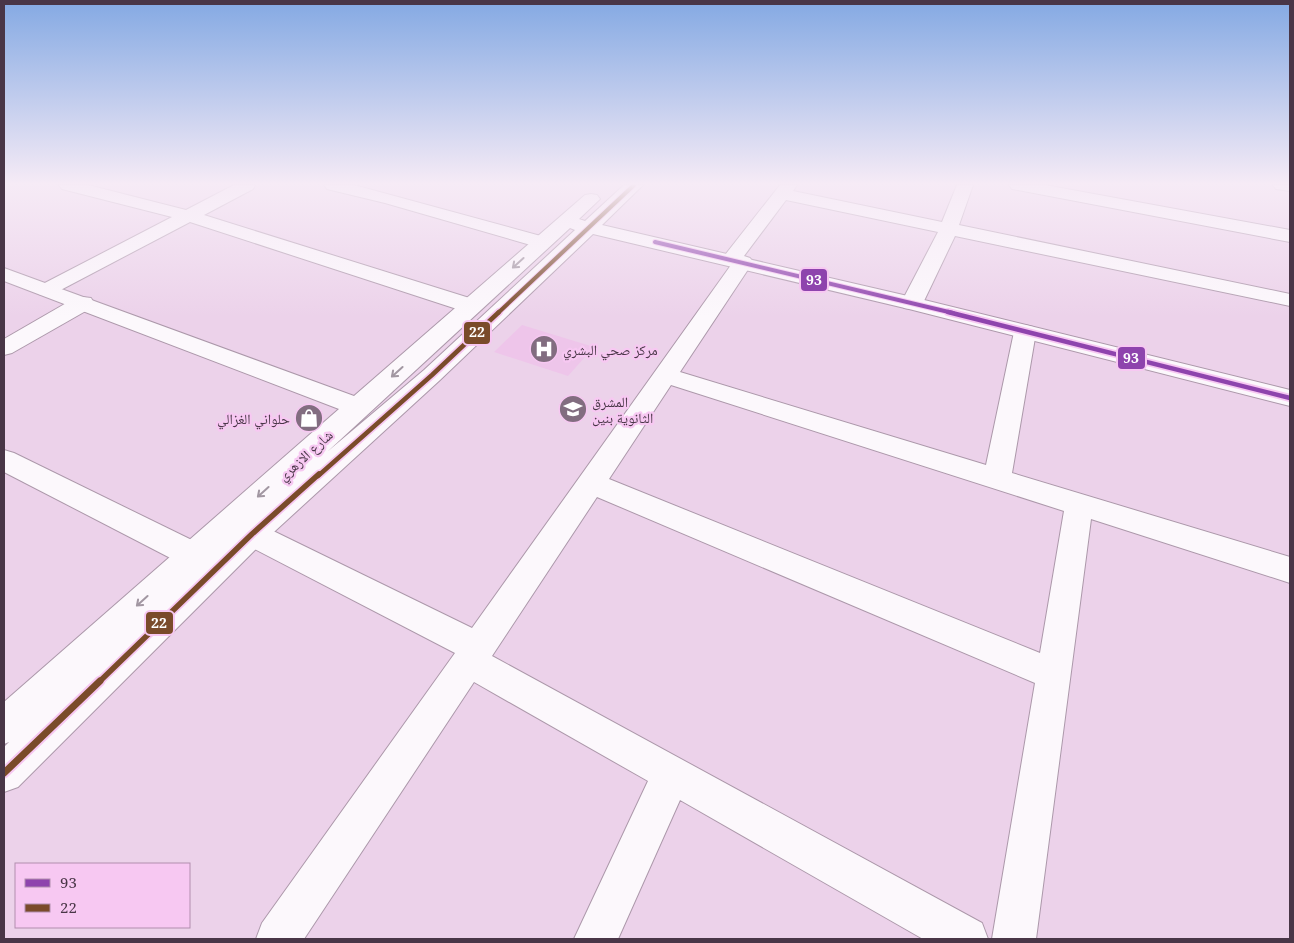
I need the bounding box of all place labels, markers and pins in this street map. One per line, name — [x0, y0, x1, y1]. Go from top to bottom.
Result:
hospital icon: مركز صحي البشري — [529, 334, 559, 364]
place label: مركز صحي البشري — [563, 340, 658, 361]
place label: المشرق الثانوية بنين — [592, 392, 653, 427]
school or university icon: المشرق الثانوية بنين — [558, 394, 588, 424]
shop icon: حلواني الغزالي — [294, 403, 324, 433]
place label: حلواني الغزالي — [217, 409, 290, 430]

